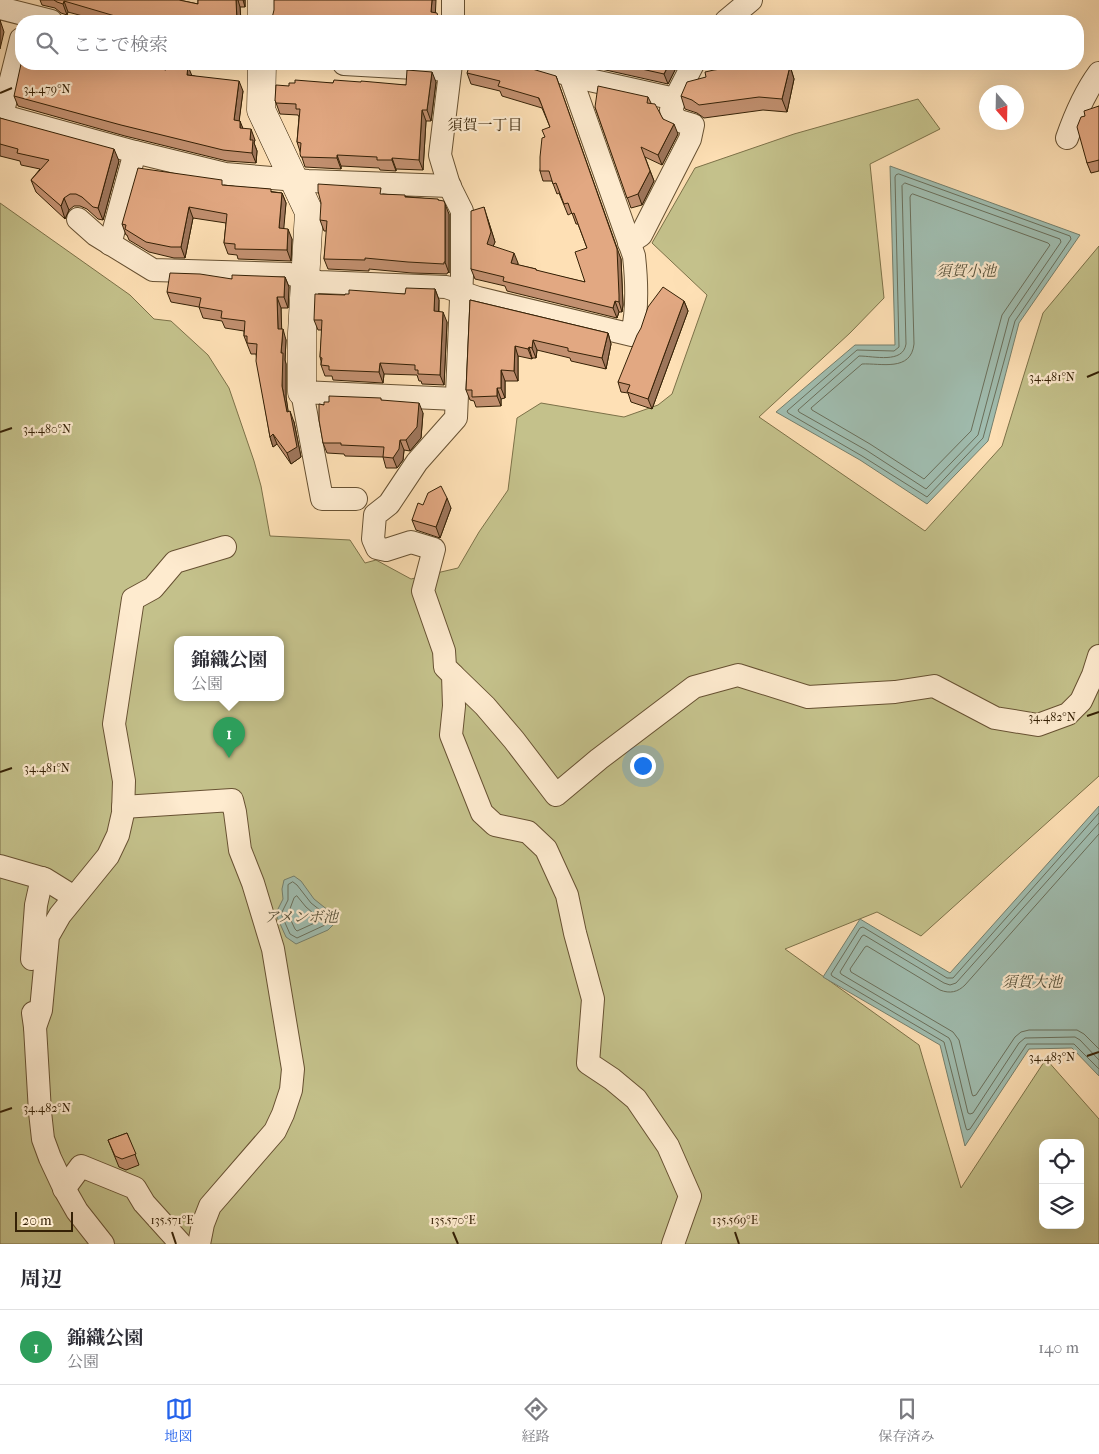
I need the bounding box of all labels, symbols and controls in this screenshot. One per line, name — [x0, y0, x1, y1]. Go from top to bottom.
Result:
search box — [15, 15, 1084, 70]
icon: search — [33, 29, 61, 57]
text: ここで検索 — [73, 34, 168, 56]
text: 34.479°N — [23, 82, 71, 96]
north arrow — [979, 85, 1024, 130]
district label: 須賀一丁目 — [447, 116, 523, 134]
water label: 須賀小池 — [936, 262, 998, 280]
text: 34.481°N — [1029, 370, 1075, 384]
text: 34.480°N — [23, 422, 71, 436]
popup — [174, 636, 284, 701]
text: 錦織公園 — [191, 649, 267, 671]
text: 公園 — [191, 674, 223, 693]
text: 34.482°N — [1028, 710, 1076, 724]
pin: 1 — [213, 717, 245, 758]
your location — [630, 753, 656, 779]
text: 34.481°N — [24, 761, 70, 775]
water label: アメンボ池 — [264, 908, 340, 926]
water label: 須賀大池 — [1002, 973, 1064, 991]
text: 34.483°N — [1029, 1050, 1075, 1064]
text: 34.482°N — [23, 1101, 71, 1115]
map controls — [1039, 1139, 1084, 1229]
button: locate — [1039, 1139, 1084, 1184]
button: layers — [1039, 1184, 1084, 1229]
scale bar — [15, 1209, 72, 1232]
text: 20 m — [22, 1212, 52, 1229]
text: 135.571°E — [150, 1213, 194, 1227]
text: 135.570°E — [430, 1213, 476, 1227]
text: 135.569°E — [712, 1213, 758, 1227]
text: 周辺 — [20, 1267, 62, 1291]
text: 錦織公園 — [67, 1327, 143, 1349]
text: 1 — [33, 1338, 39, 1357]
text: 140 m — [1038, 1338, 1079, 1357]
text: 公園 — [67, 1352, 99, 1371]
tab: 地図 — [165, 1395, 193, 1445]
tab: 経路 — [522, 1395, 550, 1445]
tab: 保存済み — [879, 1395, 935, 1445]

